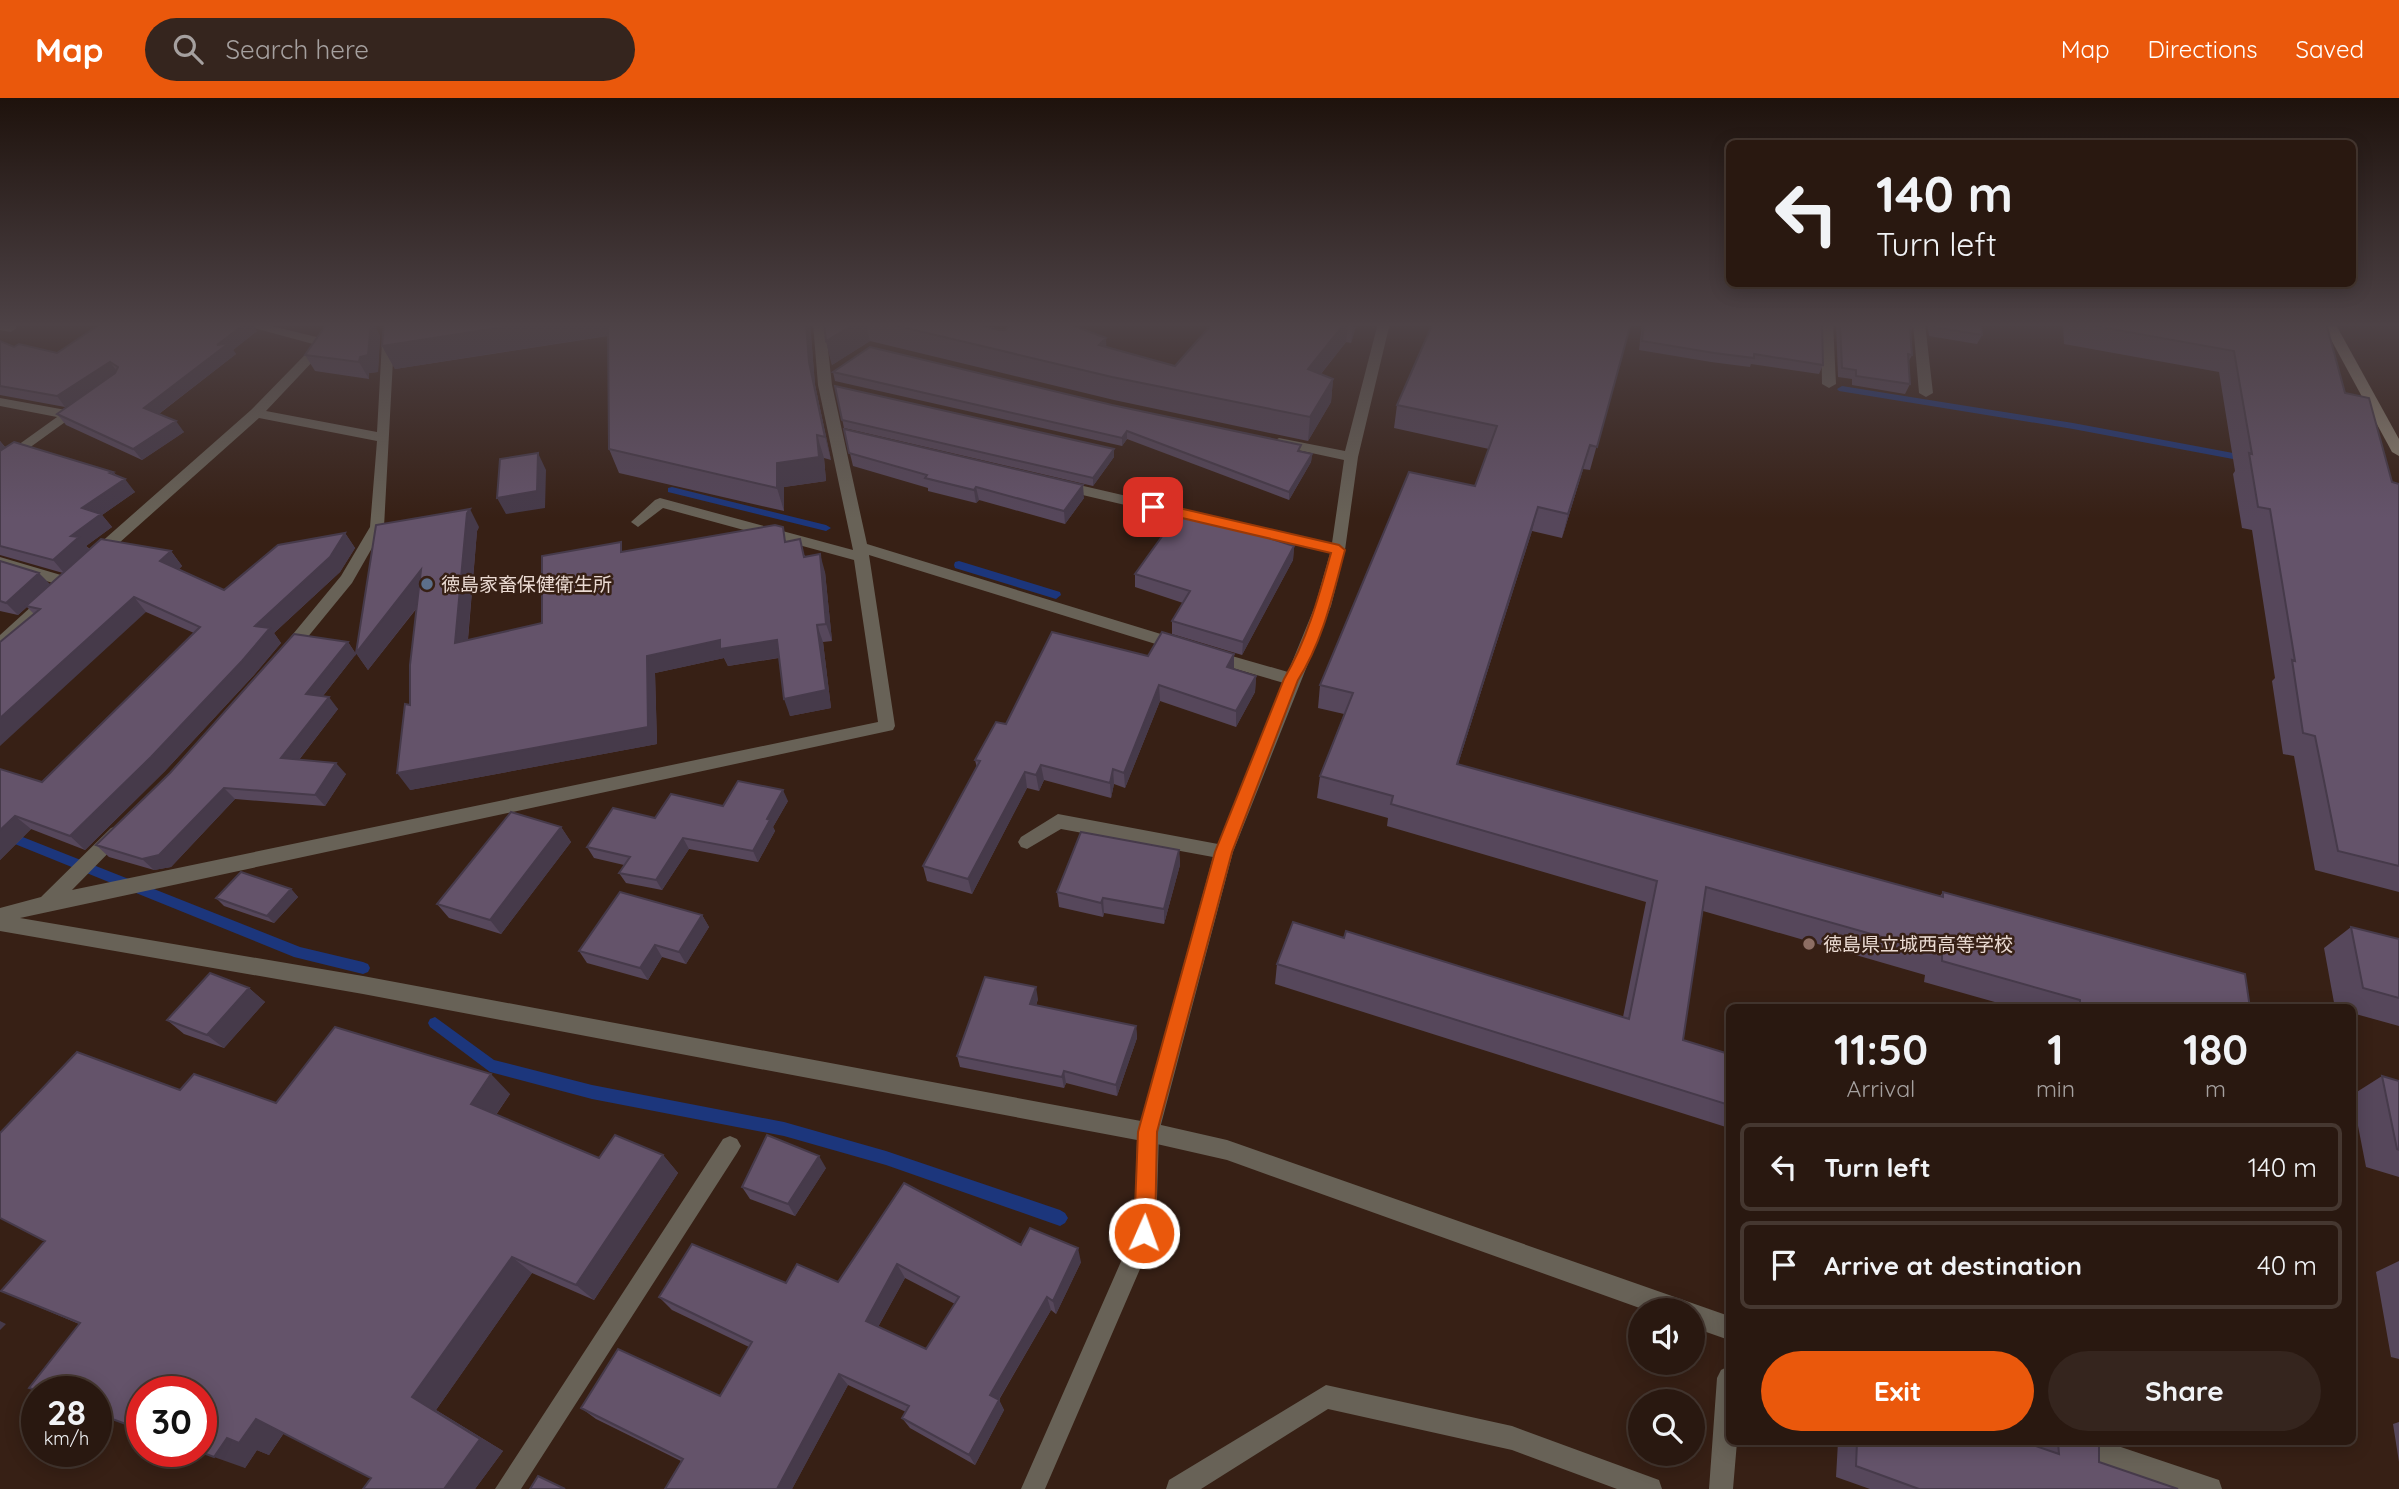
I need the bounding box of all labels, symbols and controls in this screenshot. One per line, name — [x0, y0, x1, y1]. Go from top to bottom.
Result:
search box — [145, 18, 635, 81]
text: Map — [35, 29, 103, 70]
icon: search — [169, 30, 207, 68]
text: Search here — [225, 33, 369, 66]
text: Map — [2061, 34, 2110, 64]
text: Directions — [2148, 34, 2258, 64]
text: Saved — [2296, 34, 2364, 64]
text: 140 m — [1876, 163, 2013, 224]
icon: left — [1761, 168, 1852, 259]
text: Turn left — [1876, 224, 1997, 264]
pin — [1123, 477, 1183, 537]
icon: arrive — [1134, 488, 1172, 526]
place label: 徳島家畜保健衛生所 — [441, 572, 612, 596]
marker: 徳島家畜保健衛生所 — [419, 576, 435, 592]
place label: 徳島県立城西高等学校 — [1823, 932, 2013, 956]
marker: 徳島県立城西高等学校 — [1801, 936, 1817, 952]
text: 11:50 — [1834, 1023, 1928, 1076]
text: 1 — [2047, 1023, 2064, 1076]
text: 180 — [2183, 1023, 2248, 1076]
text: Arrival — [1847, 1074, 1915, 1103]
text: min — [2036, 1074, 2075, 1103]
text: m — [2205, 1074, 2226, 1103]
icon: left — [1765, 1148, 1803, 1186]
text: Turn left — [1824, 1151, 1931, 1184]
text: 140 m — [2248, 1151, 2317, 1184]
position arrow — [1107, 1196, 1181, 1270]
icon: arrive — [1765, 1246, 1803, 1284]
text: Arrive at destination — [1824, 1249, 2082, 1282]
text: 40 m — [2257, 1249, 2317, 1282]
map controls — [1628, 1298, 1705, 1466]
button: sound — [1628, 1298, 1705, 1375]
button: Exit — [1761, 1351, 2034, 1431]
button: Share — [2048, 1351, 2321, 1431]
speed limit sign: 30 — [126, 1376, 217, 1467]
button: search — [1628, 1389, 1705, 1466]
text: 28 — [47, 1390, 86, 1434]
text: km/h — [44, 1427, 89, 1450]

